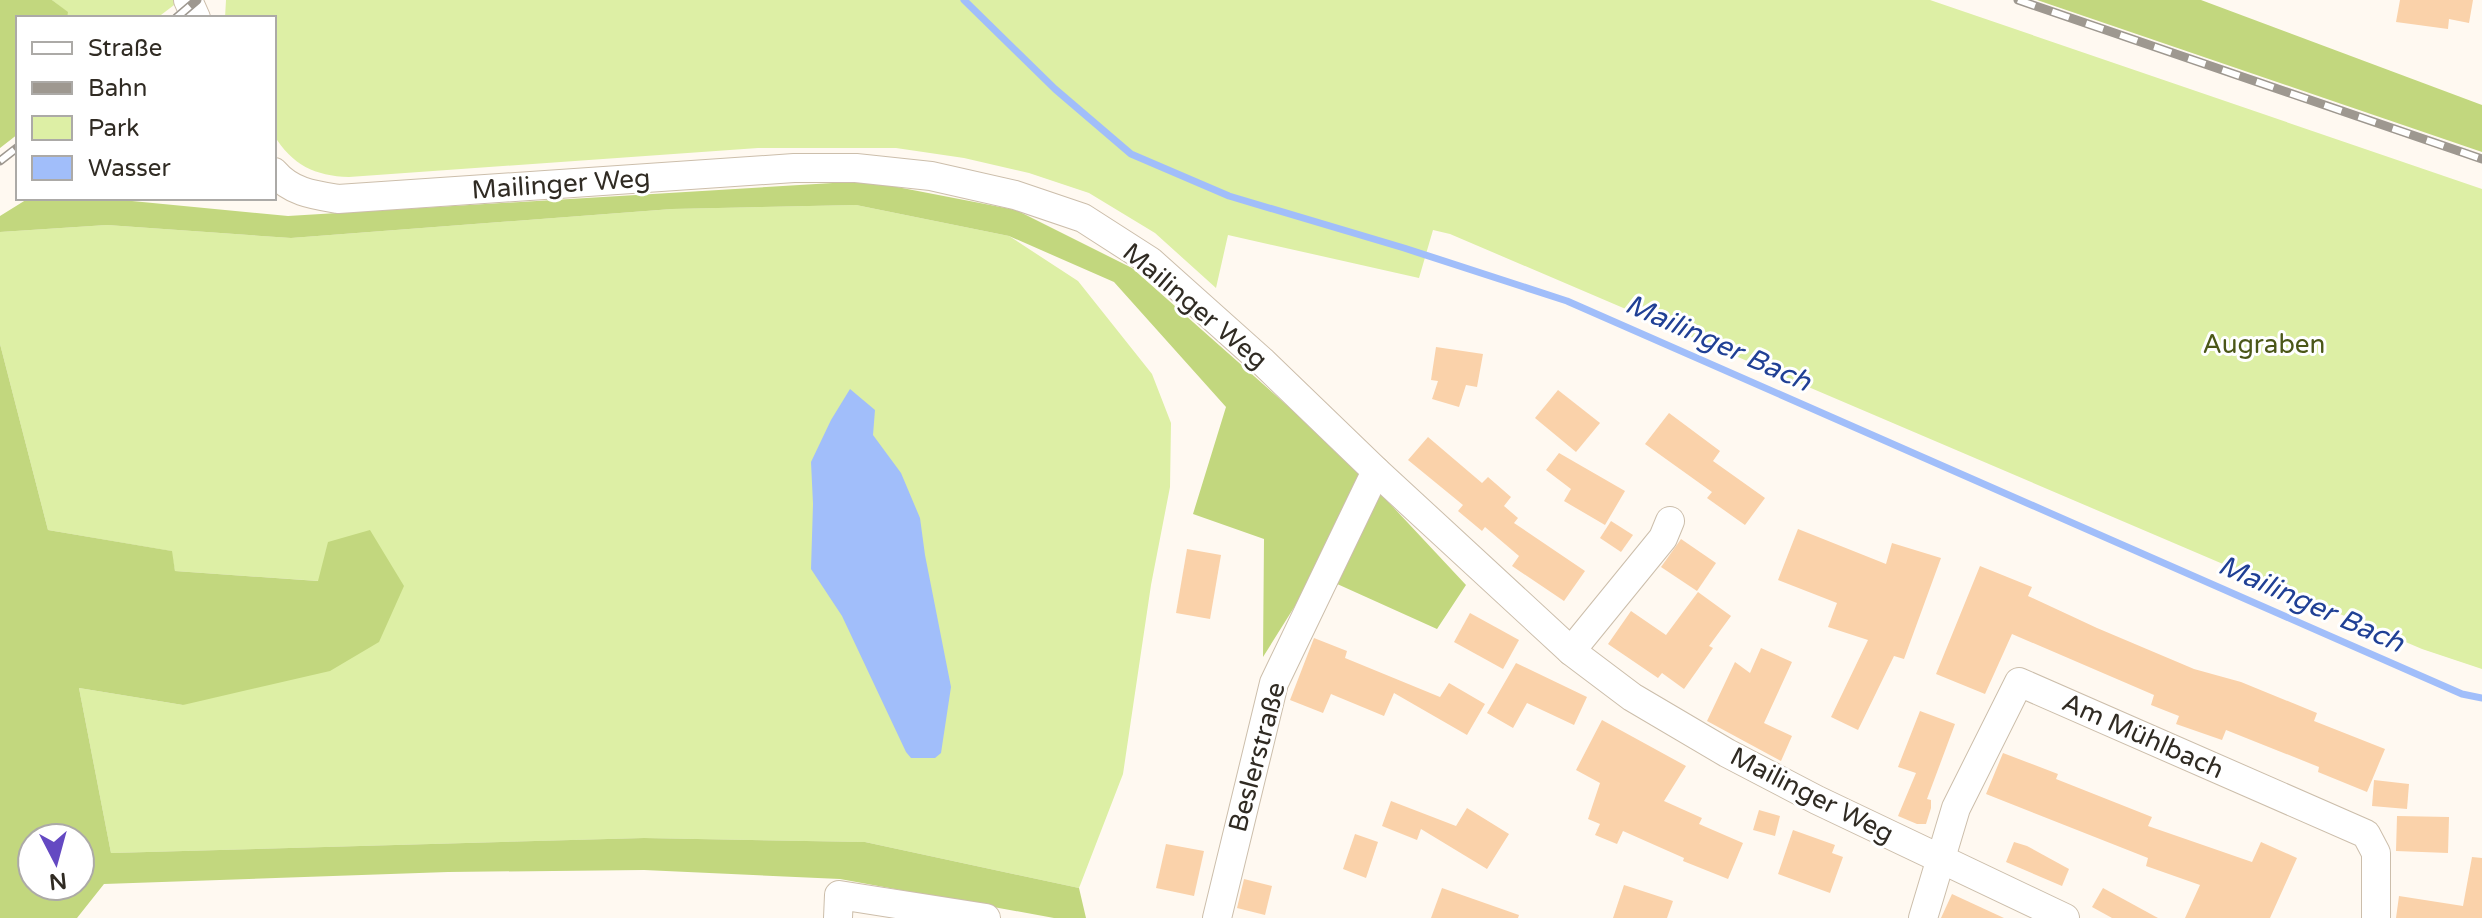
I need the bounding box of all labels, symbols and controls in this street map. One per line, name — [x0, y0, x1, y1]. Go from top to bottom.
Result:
legend — [16, 16, 276, 200]
text: Straße — [88, 34, 162, 63]
text: Bahn — [88, 74, 147, 103]
text: Park — [88, 114, 139, 143]
text: Wasser — [88, 154, 171, 183]
street label: Mailinger Weg — [471, 162, 651, 206]
street label: Mailinger Weg — [1116, 237, 1274, 375]
water label: Mailinger Bach — [1620, 287, 1817, 399]
park label: Augraben — [2203, 329, 2325, 360]
water label: Mailinger Bach — [2213, 548, 2410, 660]
street label: Beslerstraße — [1222, 679, 1292, 835]
street label: Am Mühlbach — [2057, 687, 2229, 785]
street label: Mailinger Weg — [1725, 741, 1899, 849]
north arrow — [16, 822, 96, 902]
text: N — [48, 867, 68, 895]

